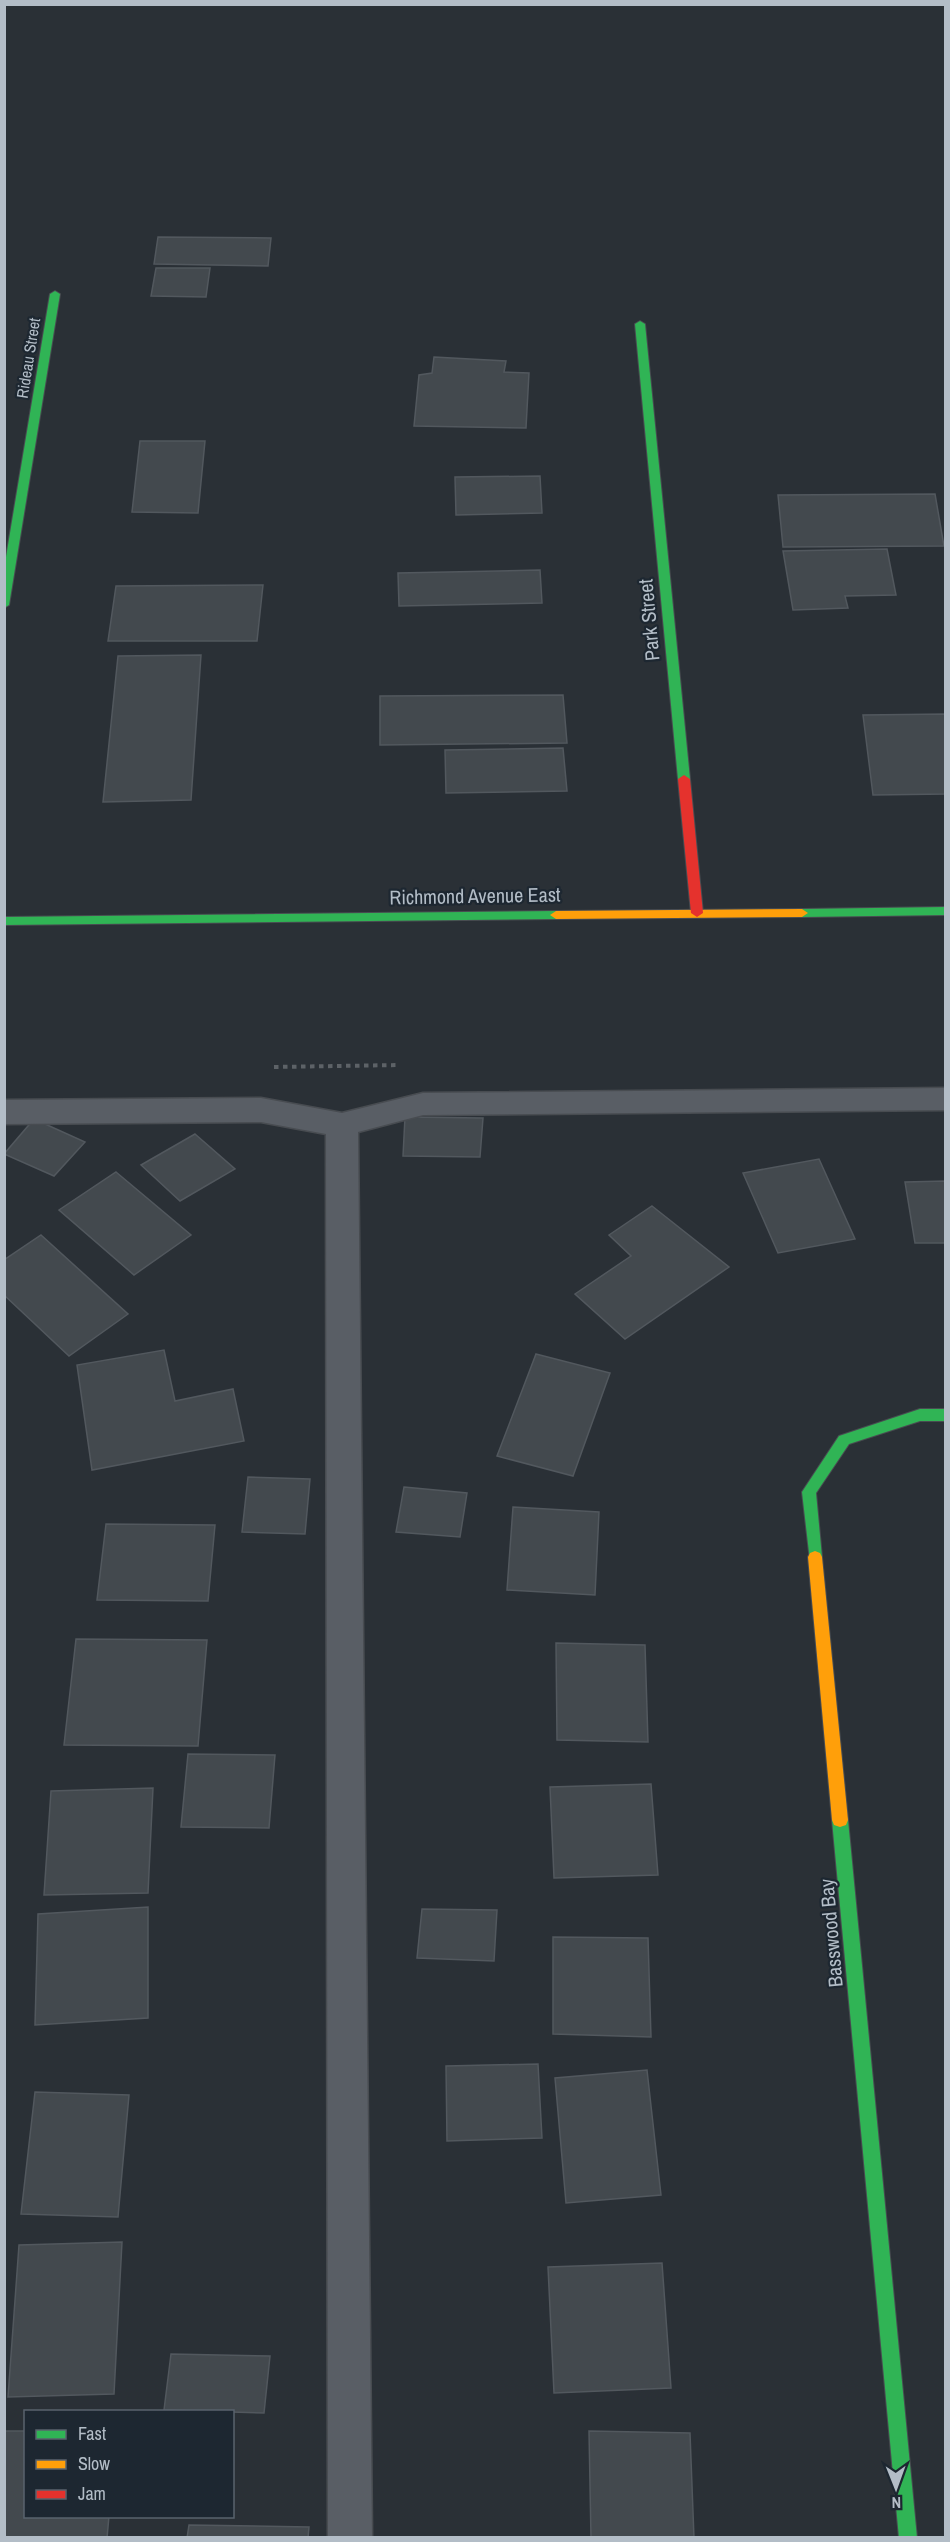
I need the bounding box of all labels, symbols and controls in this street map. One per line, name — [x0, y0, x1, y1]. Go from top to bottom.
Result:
street label: Rideau Street — [11, 316, 45, 400]
street label: Park Street — [631, 578, 666, 662]
street label: Richmond Avenue East — [389, 881, 561, 910]
street label: Basswood Bay — [812, 1877, 849, 1988]
legend — [24, 2410, 234, 2518]
text: Fast — [78, 2421, 106, 2446]
text: Slow — [78, 2451, 110, 2476]
north arrow — [866, 2458, 926, 2518]
text: Jam — [78, 2481, 106, 2506]
text: N — [891, 2492, 901, 2514]

